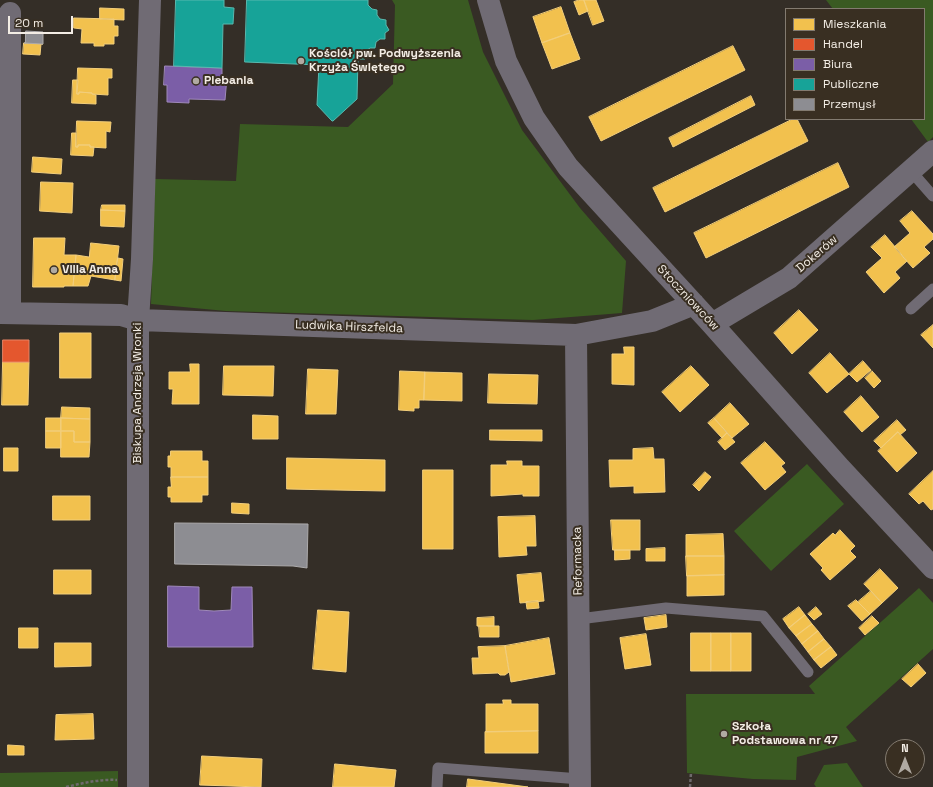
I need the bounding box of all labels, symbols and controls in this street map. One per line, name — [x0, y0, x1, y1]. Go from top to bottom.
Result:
scale bar — [10, 8, 75, 34]
legend — [785, 8, 925, 120]
text: 20 m — [15, 15, 43, 31]
text: Mieszkania — [823, 16, 886, 32]
text: Handel — [823, 36, 863, 52]
place label: Kościół pw. Podwyższenia Krzyża Świętego — [309, 47, 461, 75]
marker: Kościół pw. Podwyższenia Krzyża Świętego — [296, 56, 306, 66]
text: Biura — [823, 56, 852, 72]
place label: Plebania — [204, 74, 253, 88]
marker: Plebania — [191, 76, 201, 86]
text: Publiczne — [823, 76, 879, 92]
text: Przemysł — [823, 96, 876, 112]
street label: Dokerów — [793, 232, 841, 276]
street label: Stoczniowców — [654, 262, 722, 334]
place label: Villa Anna — [62, 263, 118, 277]
marker: Villa Anna — [49, 265, 59, 275]
street label: Ludwika Hirszfelda — [295, 318, 403, 336]
street label: Biskupa Andrzeja Wronki — [131, 323, 145, 463]
street label: Reformacka — [570, 526, 586, 596]
place label: Szkoła Podstawowa nr 47 — [732, 720, 838, 748]
marker: Szkoła Podstawowa nr 47 — [719, 729, 729, 739]
north arrow — [885, 739, 925, 779]
text: N — [901, 741, 909, 755]

